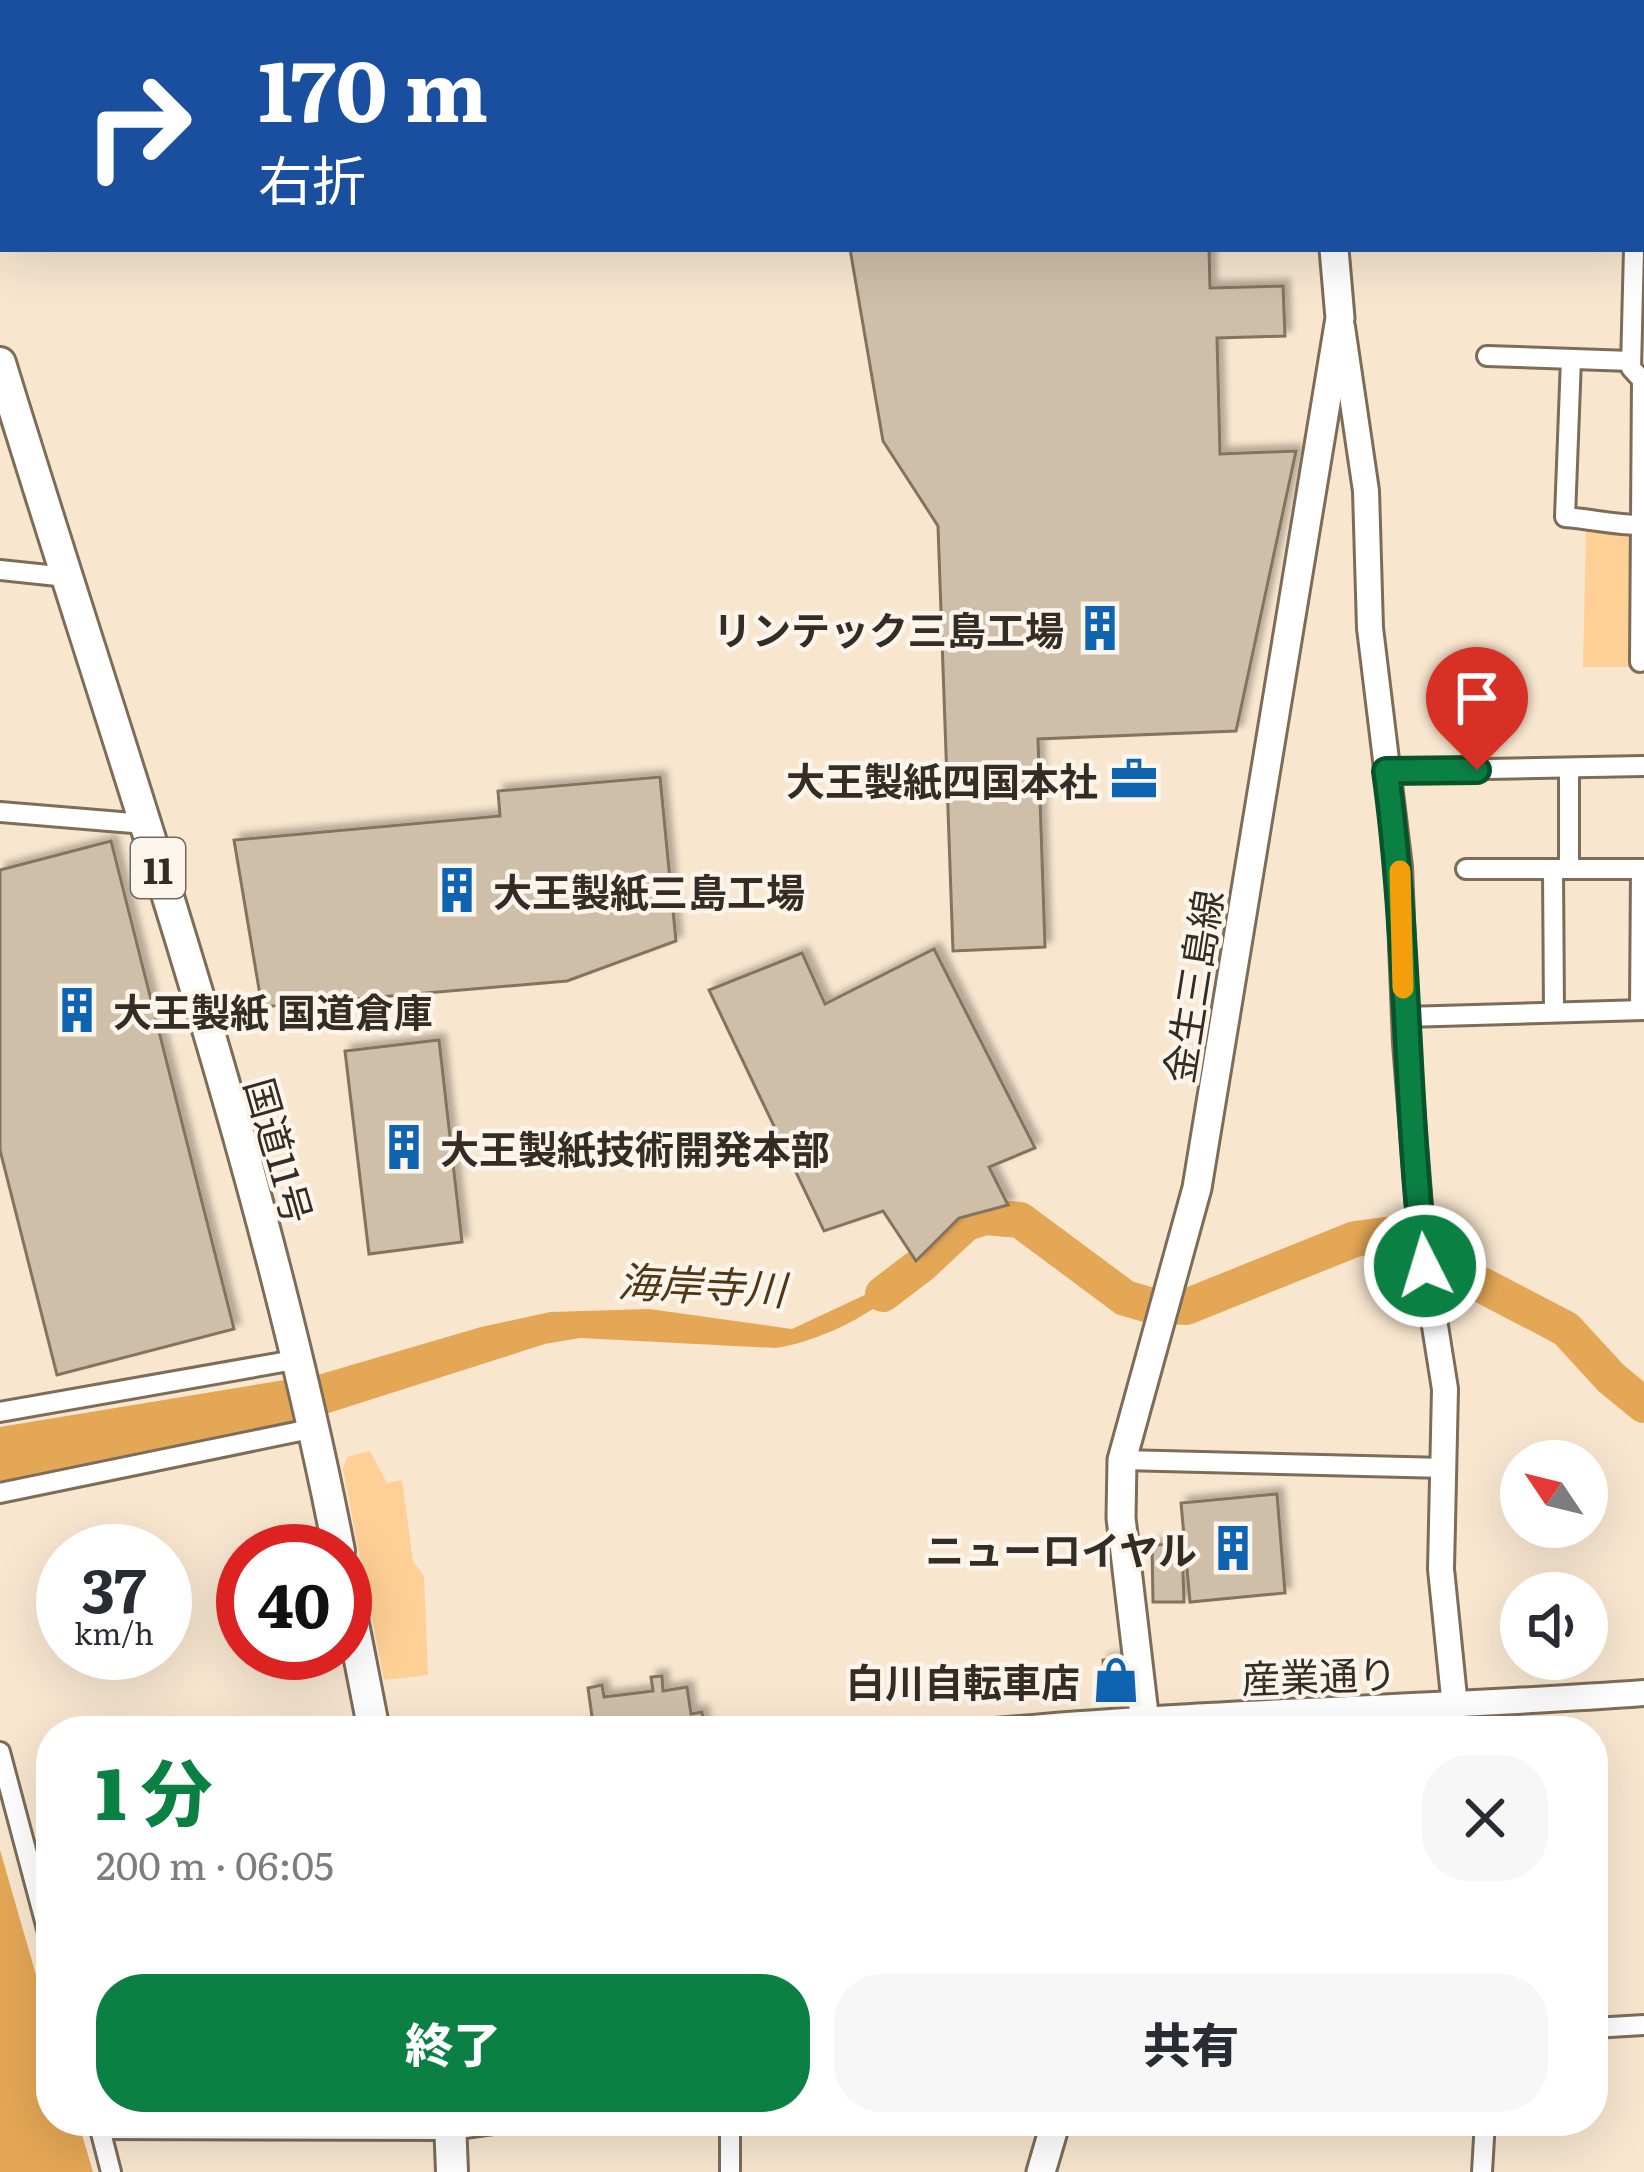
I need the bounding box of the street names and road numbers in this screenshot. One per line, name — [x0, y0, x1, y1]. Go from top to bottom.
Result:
road number: 11 — [131, 838, 185, 898]
street label: 金生三島線 — [1147, 885, 1235, 1087]
street label: 国道11号 — [233, 1071, 329, 1229]
street label: 産業通り — [1240, 1642, 1398, 1706]

